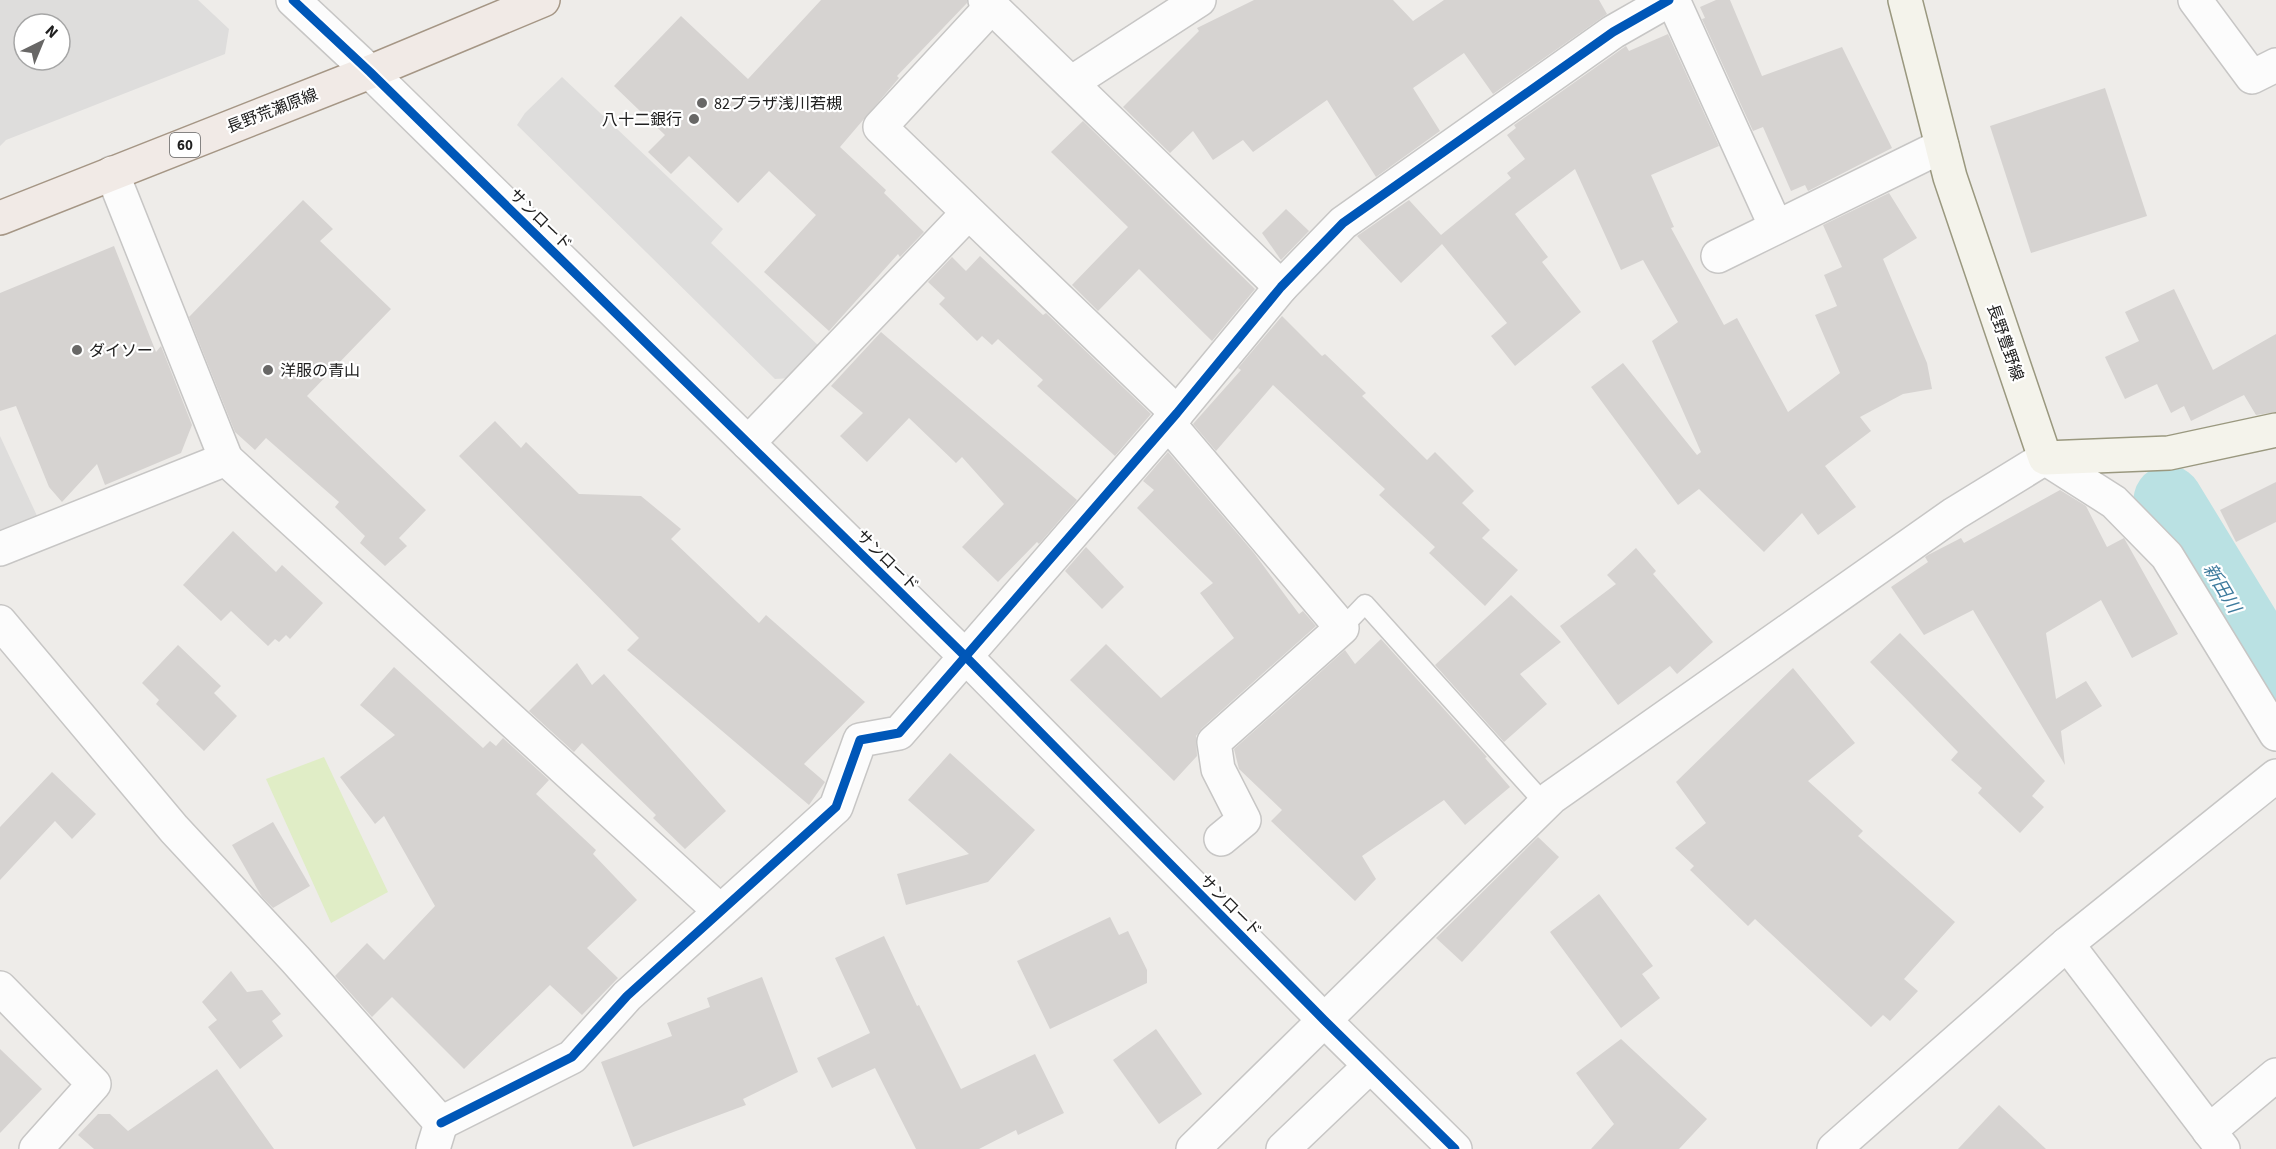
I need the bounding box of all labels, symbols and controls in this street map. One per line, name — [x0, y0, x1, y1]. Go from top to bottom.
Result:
north arrow — [12, 12, 72, 72]
text: N — [40, 20, 63, 43]
street label: 長野荒瀬原線 — [224, 83, 321, 138]
place label: 82プラザ浅川若槻 — [714, 93, 842, 115]
marker: 82プラザ浅川若槻 — [695, 96, 709, 110]
place label: 八十二銀行 — [602, 109, 682, 131]
marker: 八十二銀行 — [687, 112, 701, 126]
road number: 60 — [170, 133, 200, 157]
street label: サンロード — [504, 184, 577, 255]
street label: 長野豊野線 — [1982, 301, 2028, 384]
place label: ダイソー — [89, 340, 153, 362]
marker: ダイソー — [70, 343, 84, 357]
place label: 洋服の青山 — [280, 360, 360, 382]
marker: 洋服の青山 — [261, 363, 275, 377]
street label: サンロード — [851, 525, 924, 596]
water label: 新田川 — [2197, 559, 2247, 620]
street label: サンロード — [1194, 870, 1266, 942]

